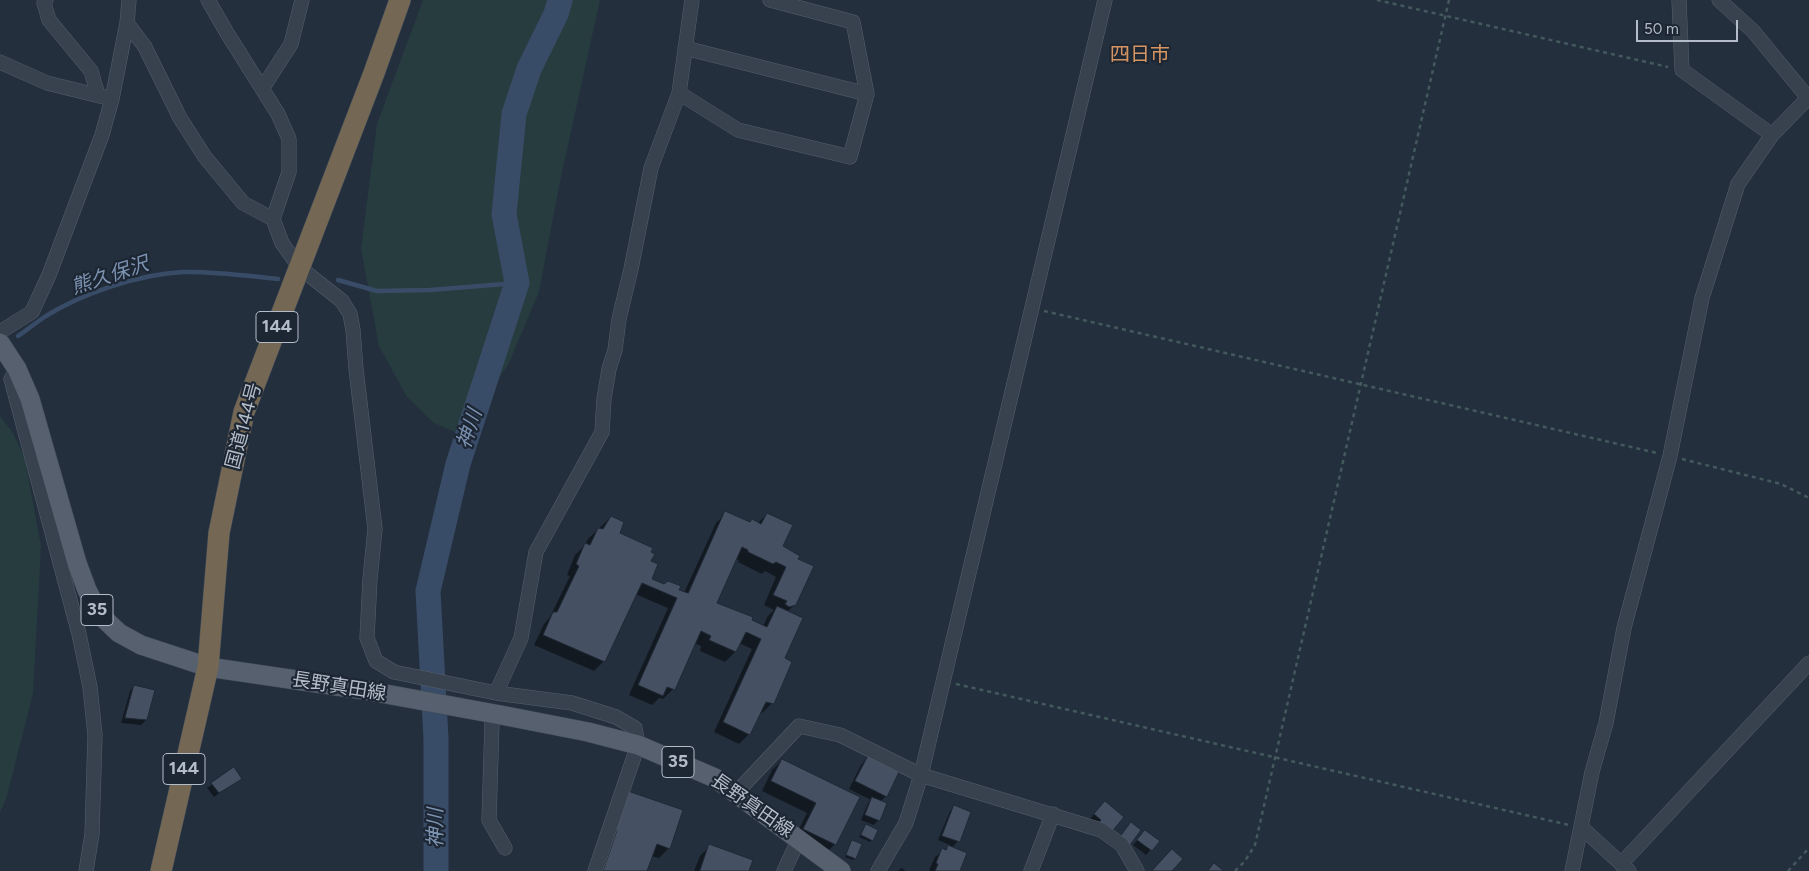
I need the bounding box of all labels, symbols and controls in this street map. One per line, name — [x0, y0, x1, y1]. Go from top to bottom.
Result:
scale bar — [1639, 10, 1742, 42]
text: 50 m — [1644, 20, 1679, 38]
district label: 四日市 — [1110, 43, 1170, 67]
water label: 熊久保沢 — [68, 252, 152, 300]
road number: 144 — [256, 312, 298, 342]
street label: 国道144号 — [222, 380, 266, 472]
water label: 神川 — [452, 406, 488, 452]
road number: 35 — [81, 594, 113, 626]
street label: 長野真田線 — [290, 668, 388, 706]
road number: 35 — [662, 746, 694, 778]
road number: 144 — [163, 754, 205, 784]
street label: 長野真田線 — [707, 769, 797, 843]
water label: 神川 — [424, 808, 448, 848]

